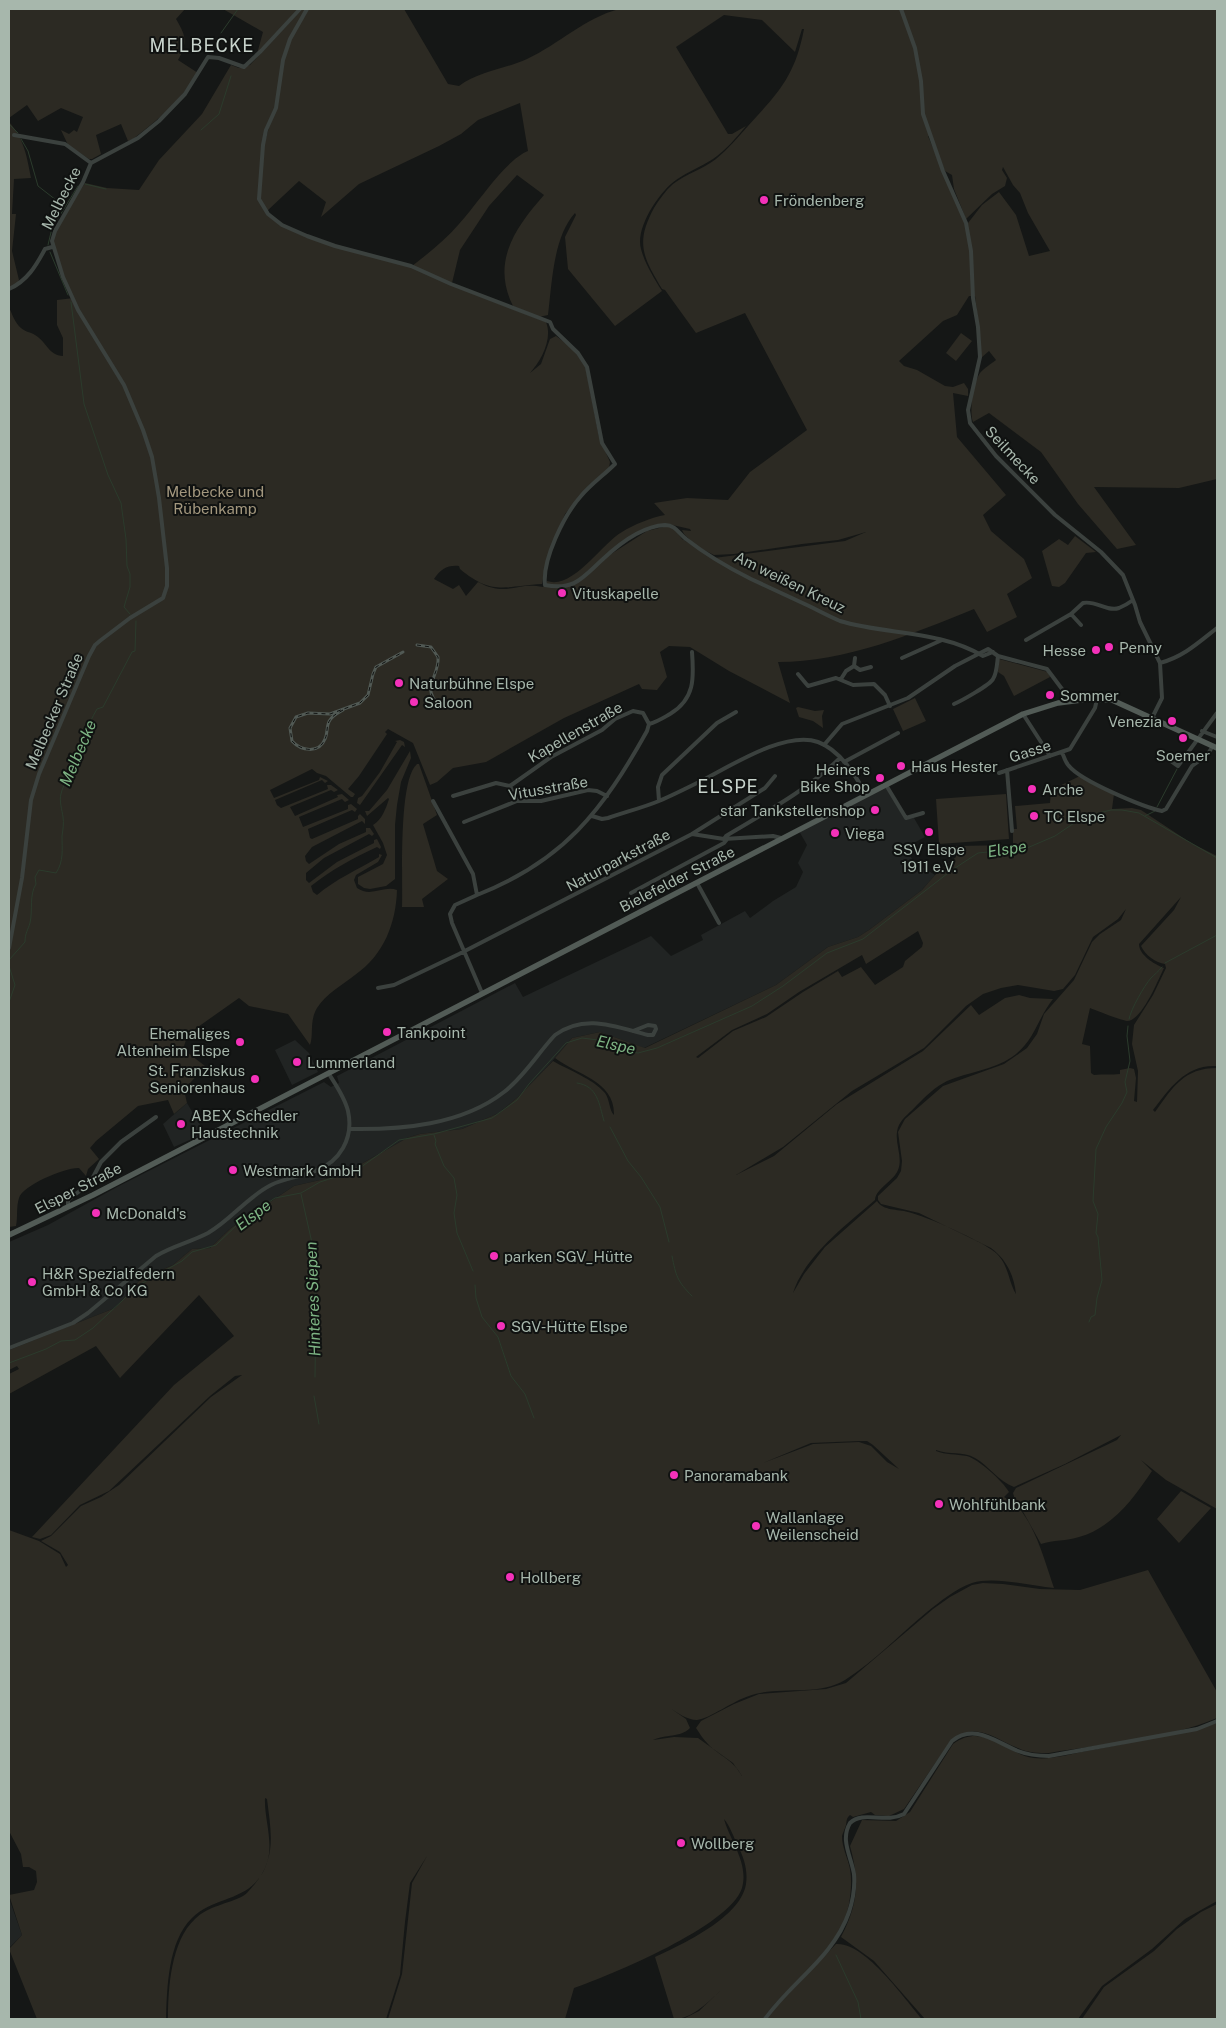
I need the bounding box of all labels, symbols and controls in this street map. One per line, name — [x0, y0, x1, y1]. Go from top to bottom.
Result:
district label: MELBECKE — [150, 35, 254, 56]
street label: Melbecke — [38, 164, 84, 232]
place label: Fröndenberg — [774, 192, 864, 209]
marker: Fröndenberg — [758, 194, 770, 206]
street label: Seilmecke — [982, 423, 1044, 487]
park label: Melbecke und Rübenkamp — [166, 483, 264, 517]
street label: Am weißen Kreuz — [732, 548, 848, 616]
place label: Vituskapelle — [572, 585, 659, 602]
marker: Vituskapelle — [556, 587, 568, 599]
place label: Penny — [1119, 639, 1162, 656]
marker: Penny — [1103, 641, 1115, 653]
place label: Hesse — [1043, 642, 1086, 659]
marker: Hesse — [1090, 644, 1102, 656]
street label: Melbecker Straße — [21, 650, 87, 772]
place label: Naturbühne Elspe — [409, 675, 534, 692]
marker: Naturbühne Elspe — [393, 677, 405, 689]
place label: Sommer — [1060, 687, 1119, 704]
marker: Sommer — [1044, 689, 1056, 701]
place label: Saloon — [424, 694, 472, 711]
marker: Saloon — [408, 696, 420, 708]
street label: Kapellenstraße — [525, 698, 625, 766]
place label: Venezia — [1108, 713, 1162, 730]
marker: Venezia — [1166, 715, 1178, 727]
water label: Melbecke — [55, 717, 101, 789]
marker: Soemer — [1177, 732, 1189, 744]
street label: Gasse — [1007, 736, 1053, 766]
place label: Soemer — [1156, 747, 1210, 764]
place label: Haus Hester — [911, 758, 998, 775]
marker: Haus Hester — [895, 760, 907, 772]
place label: Heiners Bike Shop — [800, 761, 870, 795]
marker: Heiners Bike Shop — [874, 772, 886, 784]
street label: Vitusstraße — [507, 773, 589, 803]
district label: ELSPE — [697, 776, 759, 797]
place label: Arche — [1042, 781, 1084, 798]
marker: Arche — [1026, 783, 1038, 795]
place label: star Tankstellenshop — [720, 802, 865, 819]
marker: star Tankstellenshop — [869, 804, 881, 816]
place label: TC Elspe — [1044, 808, 1105, 825]
marker: TC Elspe — [1028, 810, 1040, 822]
street label: Naturparkstraße — [563, 825, 673, 895]
place label: Viega — [845, 825, 885, 842]
marker: SSV Elspe 1911 e.V. — [923, 826, 935, 838]
marker: Viega — [829, 827, 841, 839]
water label: Elspe — [986, 836, 1028, 861]
place label: SSV Elspe 1911 e.V. — [893, 841, 965, 875]
street label: Bielefelder Straße — [617, 843, 737, 915]
place label: Tankpoint — [397, 1024, 466, 1041]
place label: Ehemaliges Altenheim Elspe — [117, 1025, 230, 1059]
marker: Tankpoint — [381, 1026, 393, 1038]
water label: Elspe — [595, 1031, 638, 1059]
marker: Ehemaliges Altenheim Elspe — [234, 1036, 246, 1048]
place label: Lummerland — [307, 1054, 395, 1071]
marker: Lummerland — [291, 1056, 303, 1068]
place label: St. Franziskus Seniorenhaus — [148, 1062, 245, 1096]
marker: St. Franziskus Seniorenhaus — [249, 1073, 261, 1085]
place label: ABEX Schedler Haustechnik — [191, 1107, 298, 1141]
marker: ABEX Schedler Haustechnik — [175, 1118, 187, 1130]
street label: Elsper Straße — [32, 1159, 124, 1217]
place label: Westmark GmbH — [243, 1162, 362, 1179]
marker: Westmark GmbH — [227, 1164, 239, 1176]
water label: Elspe — [231, 1195, 275, 1235]
place label: McDonald's — [106, 1205, 186, 1222]
marker: McDonald's — [90, 1207, 102, 1219]
water label: Hinteres Siepen — [301, 1241, 325, 1357]
place label: parken SGV_Hütte — [504, 1248, 633, 1265]
marker: parken SGV_Hütte — [488, 1250, 500, 1262]
place label: H&R Spezialfedern GmbH & Co KG — [42, 1265, 175, 1299]
marker: H&R Spezialfedern GmbH & Co KG — [26, 1276, 38, 1288]
place label: SGV-Hütte Elspe — [511, 1318, 628, 1335]
marker: SGV-Hütte Elspe — [495, 1320, 507, 1332]
place label: Panoramabank — [684, 1467, 788, 1484]
marker: Panoramabank — [668, 1469, 680, 1481]
place label: Wohlfühlbank — [949, 1496, 1046, 1513]
marker: Wohlfühlbank — [933, 1498, 945, 1510]
place label: Wallanlage Weilenscheid — [766, 1509, 859, 1543]
marker: Wallanlage Weilenscheid — [750, 1520, 762, 1532]
place label: Hollberg — [520, 1569, 581, 1586]
marker: Hollberg — [504, 1571, 516, 1583]
place label: Wollberg — [691, 1835, 754, 1852]
marker: Wollberg — [675, 1837, 687, 1849]

